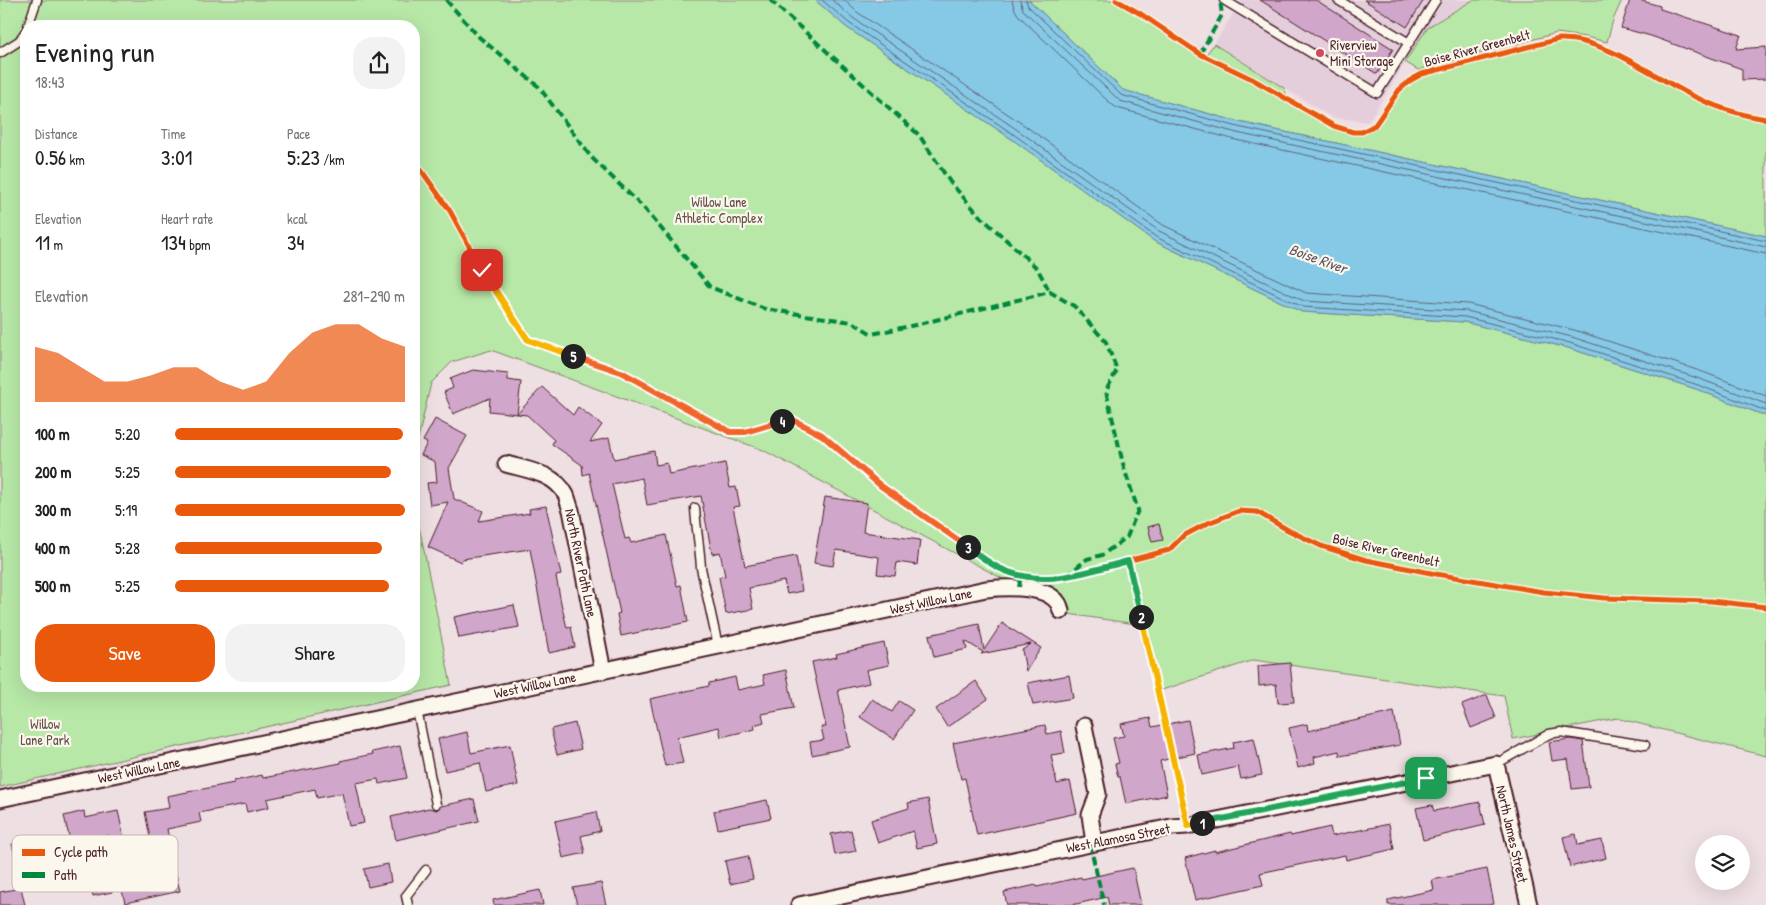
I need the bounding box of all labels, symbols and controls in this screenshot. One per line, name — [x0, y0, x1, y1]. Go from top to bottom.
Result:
street label: Boise River Greenbelt — [1422, 24, 1532, 71]
text: Evening run — [35, 33, 155, 71]
place label: Riverview Mini Storage — [1330, 35, 1394, 71]
button: share — [353, 37, 405, 89]
marker: Riverview Mini Storage — [1314, 47, 1326, 59]
text: 18:43 — [35, 71, 65, 93]
text: Distance — [35, 124, 78, 143]
text: Time — [161, 124, 186, 143]
text: Pace — [287, 124, 310, 143]
text: 0.56 — [35, 143, 66, 172]
text: 3:01 — [161, 143, 192, 172]
text: 5:23 — [287, 143, 320, 172]
text: km — [66, 150, 85, 169]
text: /km — [320, 150, 344, 169]
park label: Willow Lane Athletic Complex — [675, 192, 763, 228]
text: Elevation — [35, 209, 82, 228]
text: Heart rate — [161, 209, 213, 228]
text: kcal — [287, 209, 307, 228]
text: 11 — [35, 228, 50, 257]
text: 134 — [161, 228, 186, 257]
text: 34 — [287, 228, 304, 257]
text: m — [50, 235, 63, 254]
text: bpm — [186, 235, 210, 254]
water label: Boise River — [1286, 238, 1352, 279]
pin — [461, 249, 503, 291]
icon: check — [468, 256, 496, 284]
text: Elevation — [35, 285, 88, 307]
text: 281–290 m — [343, 285, 405, 307]
pin: 5 — [560, 344, 586, 368]
text: 5 — [571, 347, 576, 366]
pin: 4 — [770, 408, 794, 434]
text: 4 — [780, 412, 785, 431]
text: 100 m — [35, 423, 70, 445]
text: 5:20 — [115, 423, 140, 445]
text: 200 m — [35, 461, 71, 483]
text: 5:25 — [115, 461, 140, 483]
text: 300 m — [35, 499, 71, 521]
text: 5:19 — [115, 499, 137, 521]
street label: North River Path Lane — [561, 507, 602, 619]
street label: Boise River Greenbelt — [1331, 528, 1441, 571]
pin: 3 — [956, 534, 980, 560]
text: 400 m — [35, 537, 70, 559]
text: 5:28 — [115, 537, 140, 559]
text: 3 — [965, 538, 972, 557]
text: 500 m — [35, 575, 71, 597]
text: 5:25 — [115, 575, 140, 597]
street label: West Willow Lane — [888, 582, 974, 618]
pin: 2 — [1128, 604, 1154, 630]
text: 2 — [1138, 608, 1145, 627]
button: Save — [35, 624, 215, 682]
button: Share — [225, 624, 405, 682]
street label: West Willow Lane — [492, 666, 578, 702]
park label: Willow Lane Park — [20, 714, 70, 749]
street label: West Willow Lane — [96, 751, 182, 787]
pin — [1405, 757, 1447, 799]
icon: arrive — [1412, 764, 1440, 792]
street label: North James Street — [1492, 783, 1533, 885]
pin: 1 — [1190, 810, 1214, 836]
text: 1 — [1200, 814, 1205, 833]
street label: West Alamosa Street — [1064, 818, 1172, 857]
legend — [12, 835, 178, 892]
map controls — [1695, 835, 1750, 890]
button: layers — [1695, 835, 1750, 890]
text: Cycle path — [54, 842, 108, 862]
text: Path — [54, 865, 77, 884]

